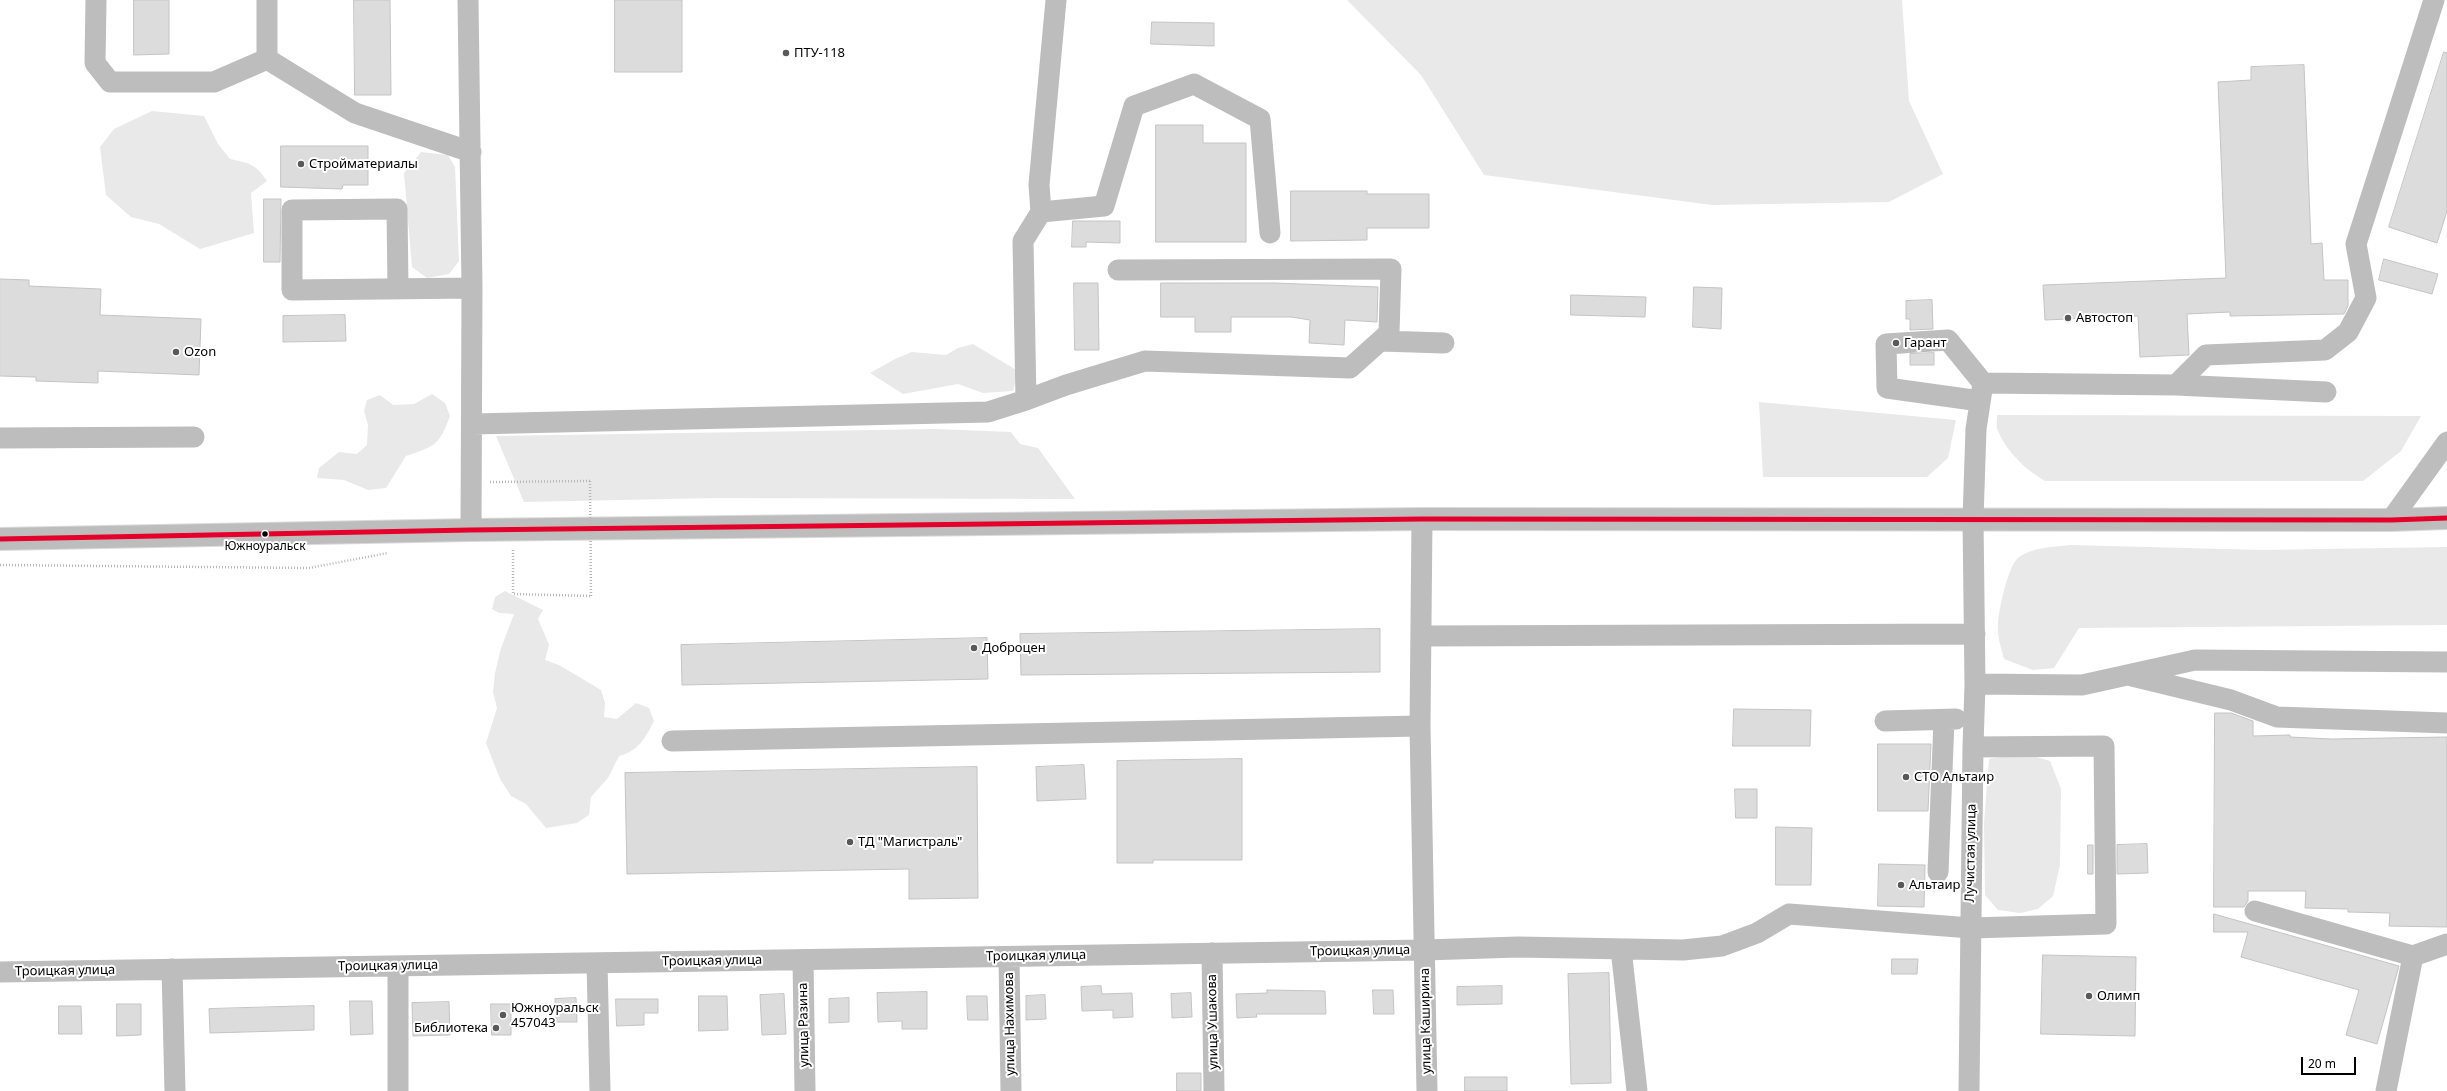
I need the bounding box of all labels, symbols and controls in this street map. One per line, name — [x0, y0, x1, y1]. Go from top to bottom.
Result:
place label: ПТУ-118 — [794, 45, 845, 61]
marker: ПТУ-118 — [781, 48, 791, 58]
place label: Стройматериалы — [309, 156, 418, 172]
marker: Стройматериалы — [296, 159, 306, 169]
place label: Автостоп — [2076, 310, 2133, 326]
marker: Автостоп — [2063, 313, 2073, 323]
place label: Гарант — [1904, 335, 1946, 351]
marker: Гарант — [1891, 338, 1901, 348]
place label: Ozon — [184, 344, 216, 360]
marker: Ozon — [171, 347, 181, 357]
marker: Южноуральск — [260, 529, 270, 539]
place label: Южноуральск — [225, 540, 305, 554]
place label: Доброцен — [982, 640, 1046, 656]
marker: Доброцен — [969, 643, 979, 653]
place label: СТО Альтаир — [1914, 769, 1994, 785]
marker: СТО Альтаир — [1901, 772, 1911, 782]
street label: Лучистая улица — [1962, 803, 1980, 903]
place label: ТД "Магистраль" — [858, 834, 962, 850]
marker: ТД "Магистраль" — [845, 837, 855, 847]
place label: Альтаир — [1909, 877, 1960, 893]
marker: Альтаир — [1896, 880, 1906, 890]
street label: Троицкая улица — [1310, 942, 1410, 960]
street label: Троицкая улица — [986, 947, 1086, 965]
street label: Троицкая улица — [662, 952, 762, 970]
street label: Троицкая улица — [338, 957, 438, 975]
street label: Троицкая улица — [15, 962, 115, 980]
street label: улица Каширина — [1417, 968, 1435, 1074]
street label: улица Нахимова — [1001, 972, 1019, 1076]
street label: улица Ушакова — [1204, 974, 1222, 1070]
street label: улица Разина — [795, 983, 813, 1067]
place label: Олимп — [2097, 988, 2140, 1004]
marker: Олимп — [2084, 991, 2094, 1001]
place label: Южноуральск 457043 — [511, 1000, 599, 1031]
marker: Южноуральск 457043 — [498, 1010, 508, 1020]
place label: Библиотека — [414, 1020, 488, 1036]
marker: Библиотека — [491, 1023, 501, 1033]
scale bar — [2303, 1049, 2358, 1075]
text: 20 m — [2308, 1055, 2336, 1072]

